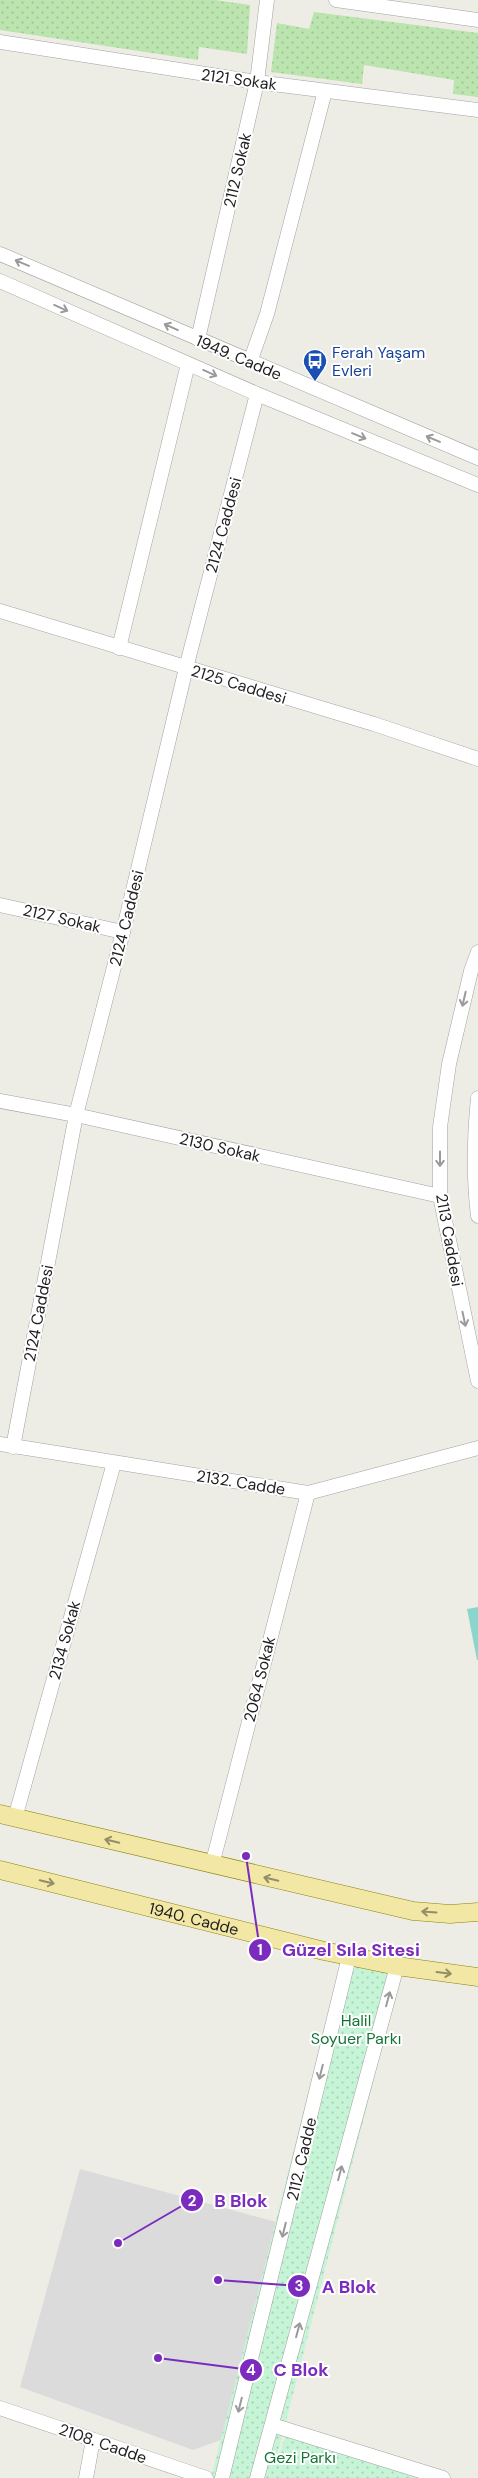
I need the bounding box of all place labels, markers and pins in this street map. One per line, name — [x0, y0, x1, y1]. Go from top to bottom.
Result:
place label: Ferah Yaşam Evleri — [332, 342, 425, 381]
bus stop icon: Ferah Yaşam Evleri — [302, 348, 328, 382]
callout: Güzel Sıla Sitesi — [247, 1934, 430, 1967]
callout: B Blok — [179, 2184, 278, 2217]
callout: A Blok — [286, 2270, 386, 2303]
callout: C Blok — [239, 2353, 339, 2386]

